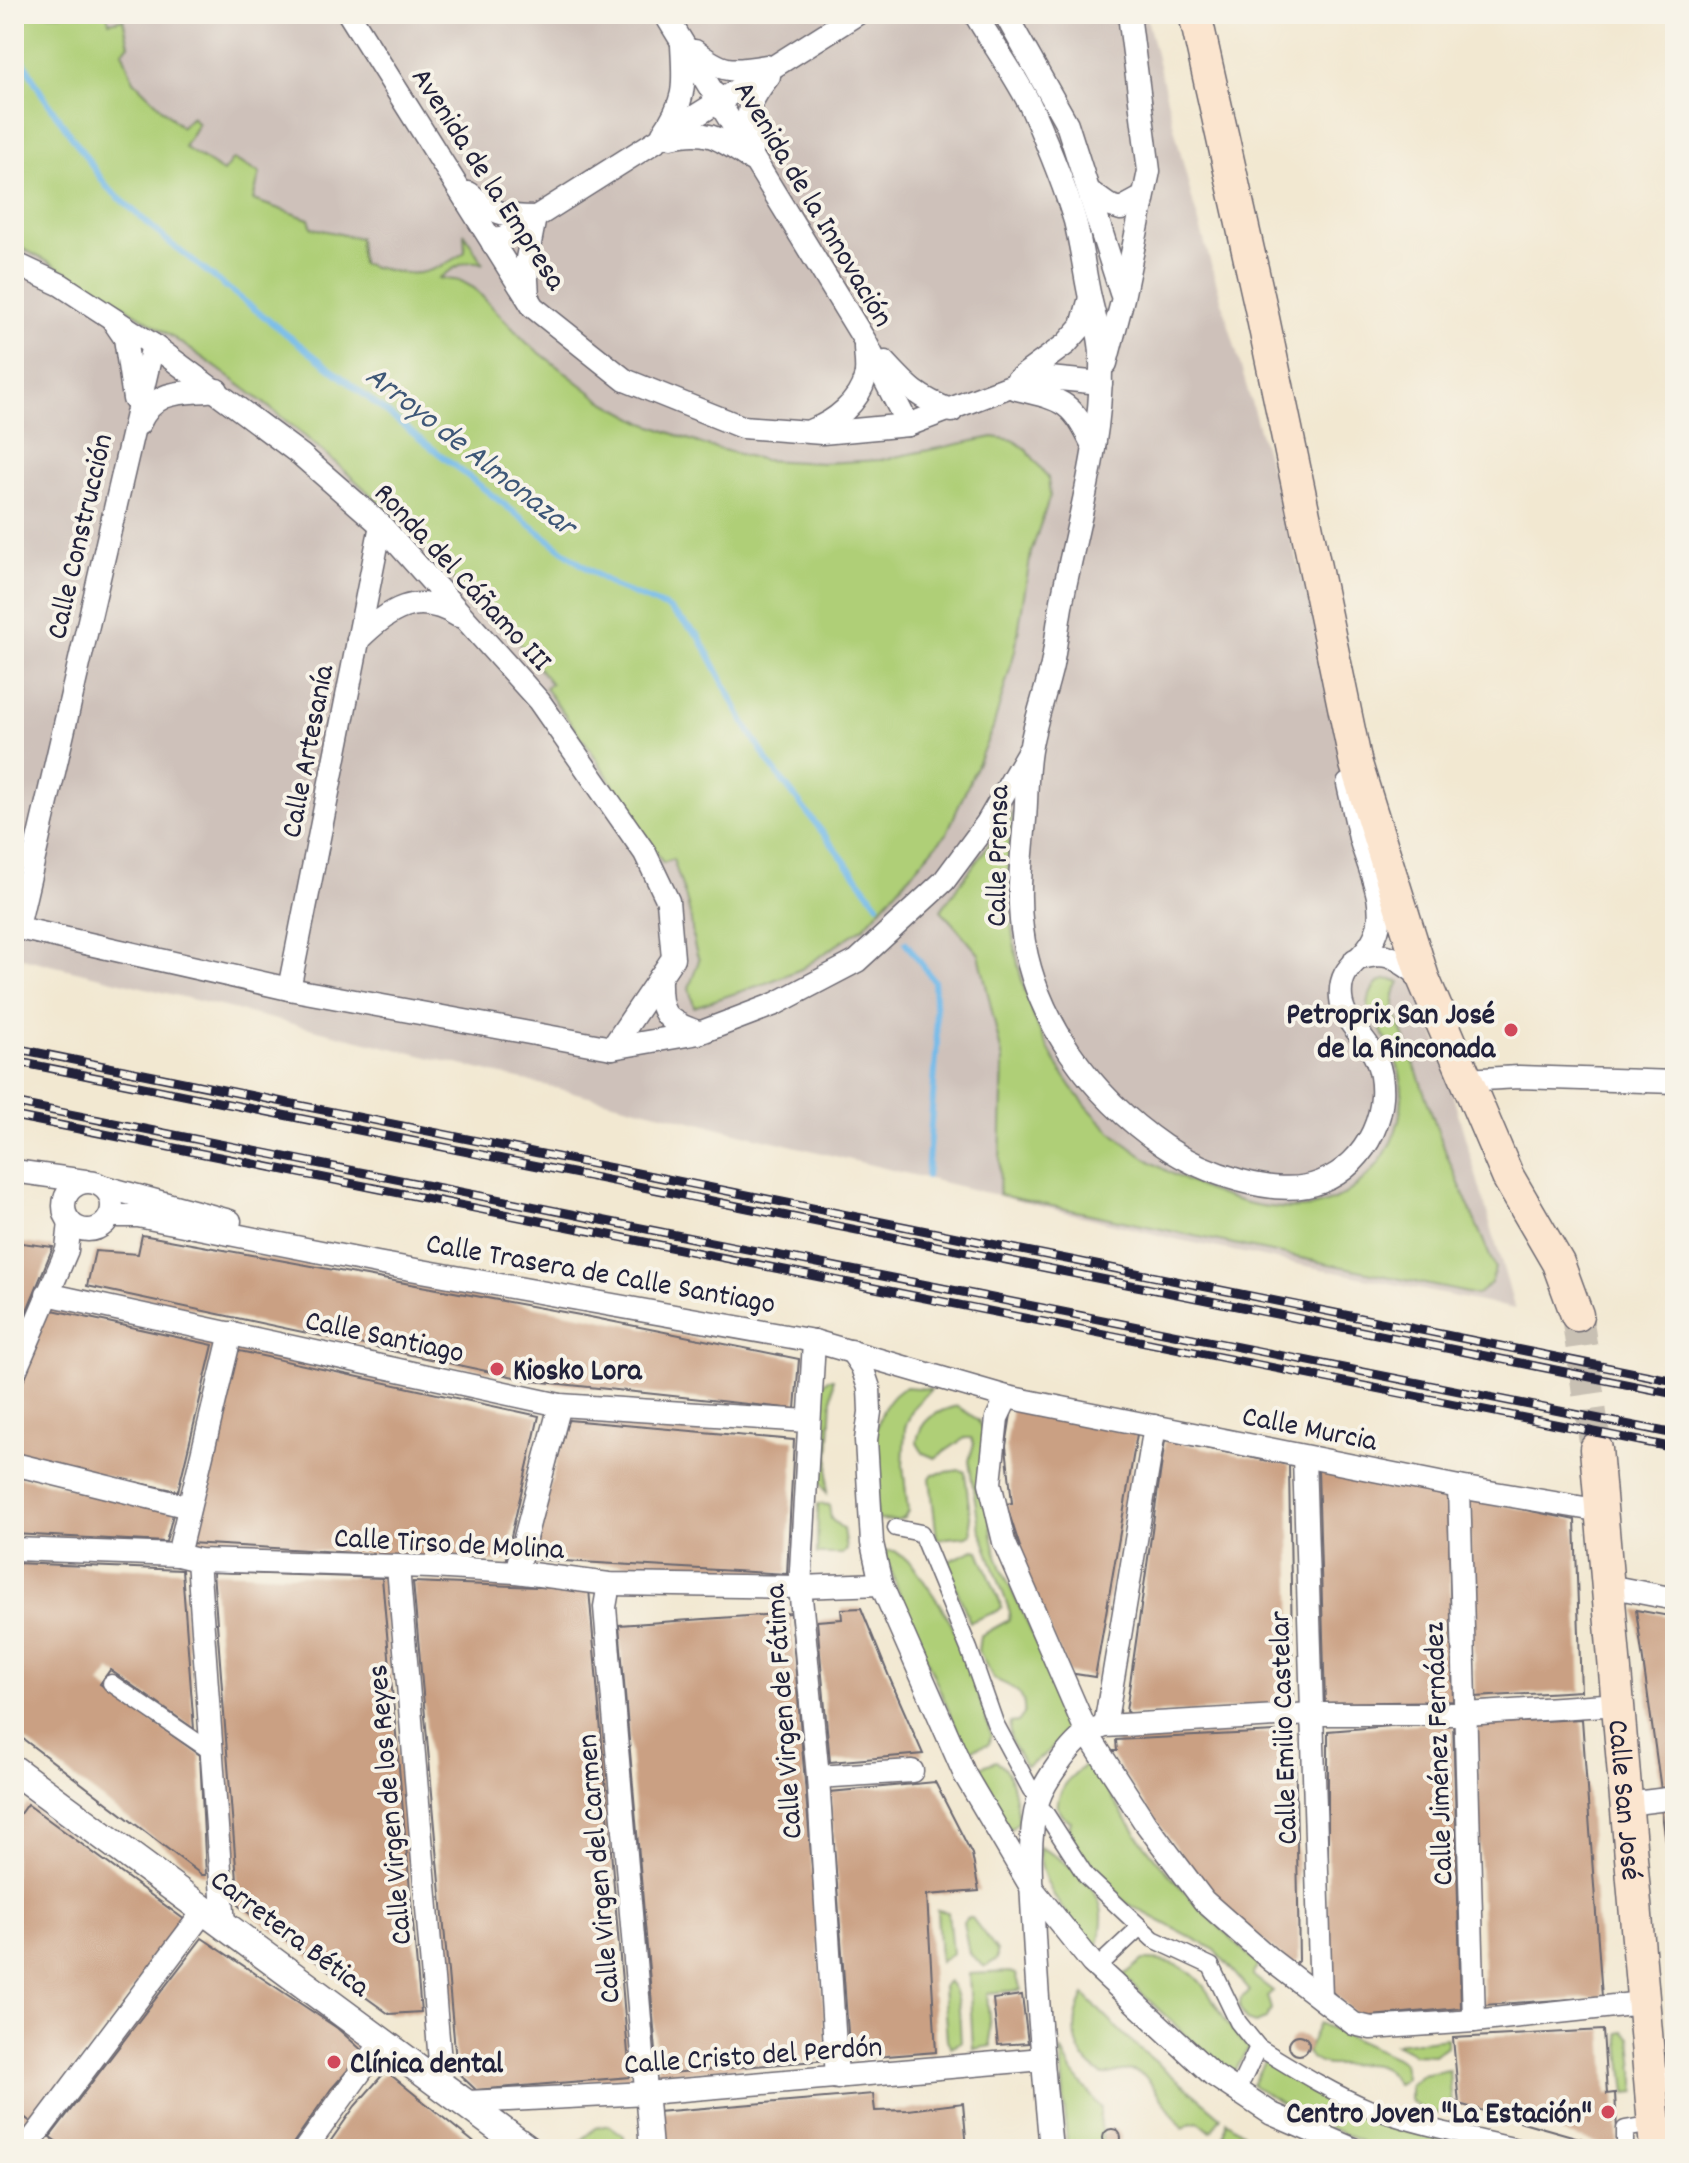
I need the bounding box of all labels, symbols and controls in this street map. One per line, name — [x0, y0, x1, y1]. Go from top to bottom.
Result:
street label: Avenida de la Empresa — [398, 61, 575, 301]
street label: Avenida de la Innovación — [721, 74, 902, 337]
water label: Arroyo de Almonazar — [354, 356, 587, 552]
street label: Calle Construcción — [38, 430, 127, 644]
street label: Ronda del Cáñamo III — [362, 475, 560, 683]
street label: Calle Artesanía — [273, 661, 348, 842]
street label: Calle Prensa — [978, 784, 1023, 927]
place label: Petroprix San José de la Rinconada — [1286, 996, 1496, 1073]
marker: Petroprix San José de la Rinconada — [1502, 1021, 1520, 1039]
street label: Calle Trasera de Calle Santiago — [422, 1225, 778, 1328]
street label: Calle Santiago — [301, 1302, 468, 1377]
place label: Kiosko Lora — [513, 1352, 643, 1395]
marker: Kiosko Lora — [488, 1360, 506, 1378]
street label: Calle Murcia — [1238, 1397, 1381, 1466]
street label: Calle Tirso de Molina — [333, 1519, 566, 1574]
street label: Calle Virgen de Fátima — [756, 1582, 817, 1840]
street label: Calle Emilio Castelar — [1261, 1610, 1312, 1845]
street label: Calle Jiménez Fernádez — [1415, 1621, 1468, 1886]
street label: Calle Virgen de los Reyes — [359, 1663, 426, 1947]
street label: Calle San José — [1593, 1718, 1650, 1882]
street label: Calle Virgen del Carmen — [568, 1732, 635, 2005]
street label: Carretera Bética — [199, 1861, 378, 2011]
street label: Calle Cristo del Perdón — [623, 2028, 884, 2089]
place label: Clínica dental — [350, 2045, 504, 2088]
marker: Clínica dental — [325, 2053, 343, 2071]
place label: Centro Joven "La Estación" — [1286, 2095, 1592, 2138]
marker: Centro Joven "La Estación" — [1599, 2103, 1617, 2121]

